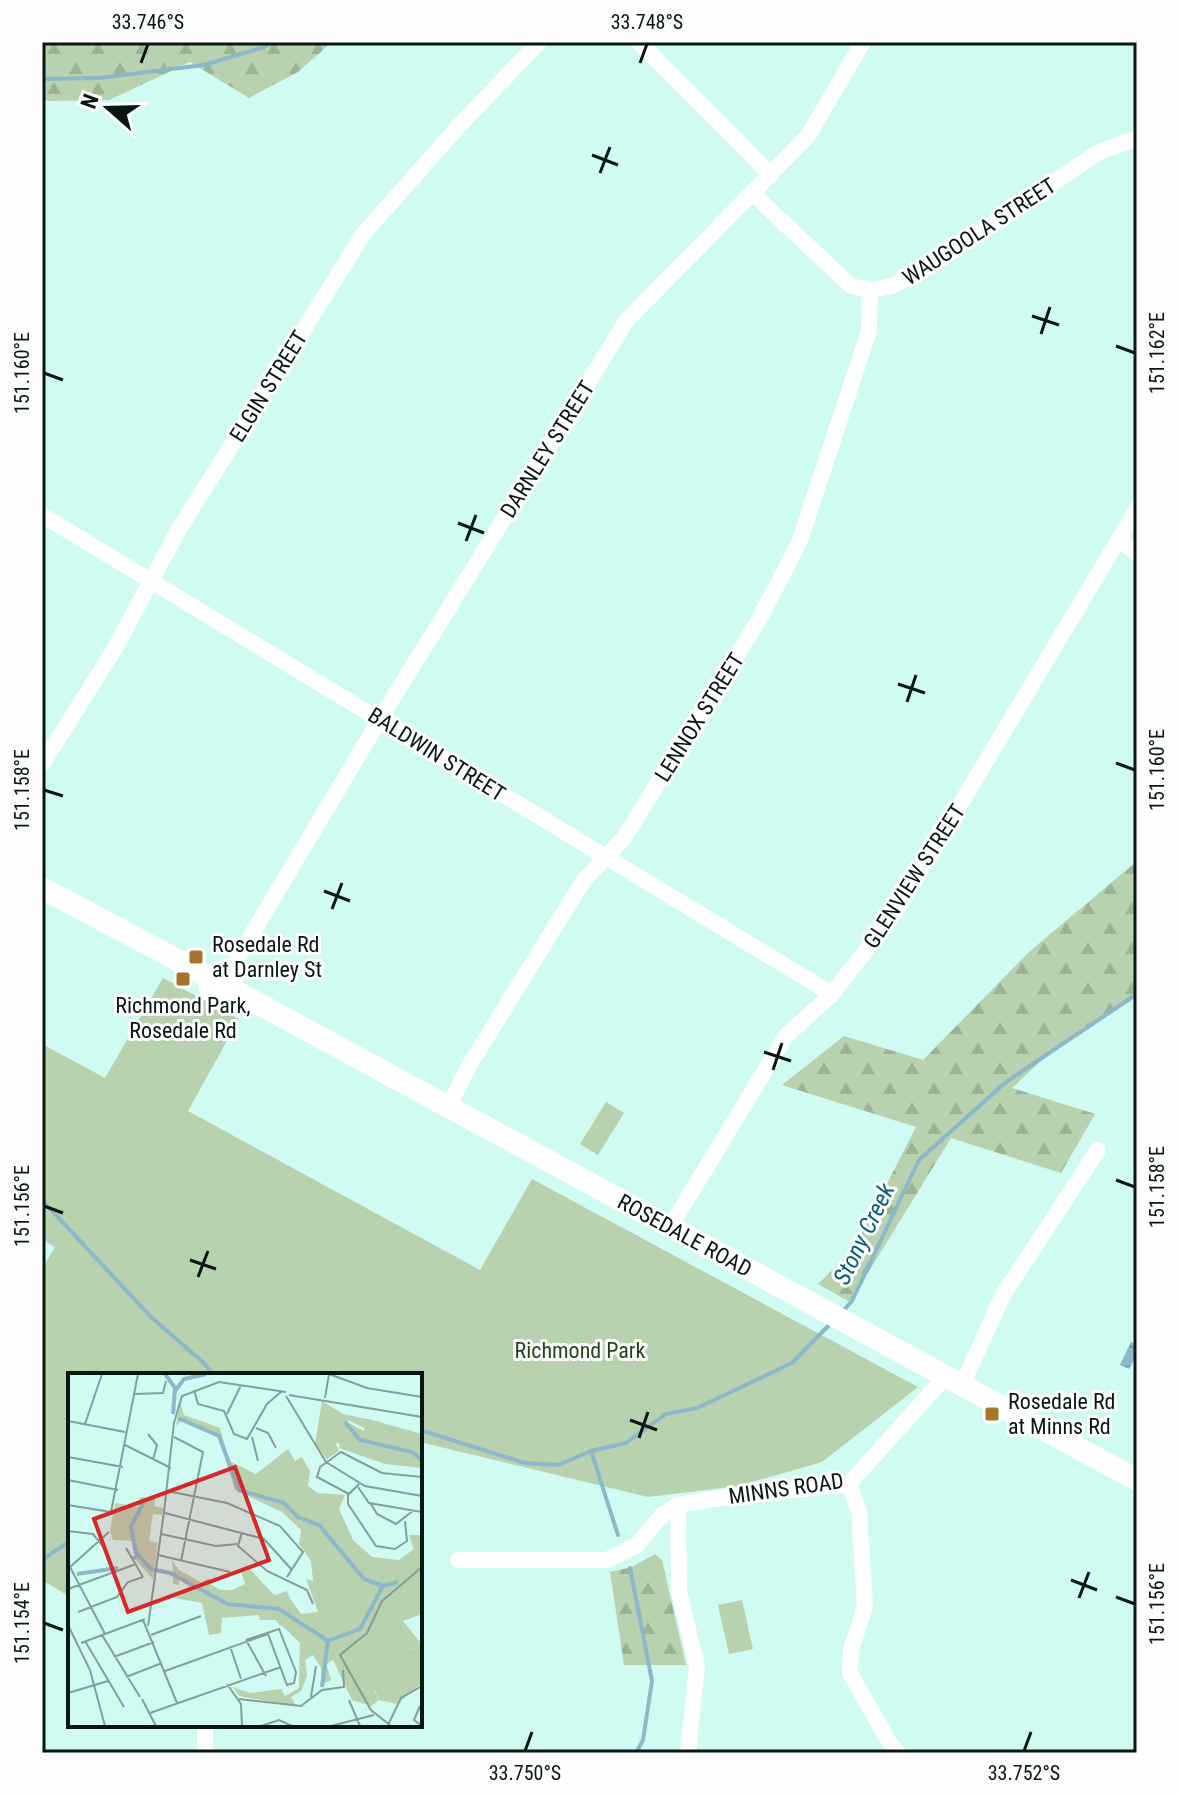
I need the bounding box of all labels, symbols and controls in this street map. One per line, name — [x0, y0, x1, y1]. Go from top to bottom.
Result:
text: 33.746°S — [112, 10, 184, 34]
text: 33.748°S — [611, 10, 683, 34]
north arrow — [68, 68, 148, 148]
text: N — [76, 91, 104, 112]
street label: WAUGOOLA STREET — [898, 173, 1060, 290]
text: 151.162°E — [1145, 312, 1169, 394]
street label: ELGIN STREET — [224, 326, 312, 446]
text: 151.160°E — [10, 332, 34, 414]
street label: DARNLEY STREET — [495, 376, 599, 522]
street label: LENNOX STREET — [650, 648, 749, 786]
street label: BALDWIN STREET — [364, 702, 510, 807]
text: 151.160°E — [1145, 729, 1169, 811]
text: 151.158°E — [10, 749, 34, 831]
street label: GLENVIEW STREET — [859, 800, 970, 953]
place label: Rosedale Rd at Darnley St — [212, 932, 322, 982]
marker: Rosedale Rd at Darnley St — [187, 948, 205, 966]
marker: Richmond Park, Rosedale Rd — [174, 970, 192, 988]
place label: Richmond Park, Rosedale Rd — [115, 993, 251, 1043]
text: 151.158°E — [1145, 1146, 1169, 1228]
text: 151.156°E — [10, 1165, 34, 1247]
water label: Stony Creek — [827, 1178, 901, 1289]
street label: ROSEDALE ROAD — [613, 1189, 756, 1282]
park label: Richmond Park — [515, 1338, 646, 1363]
inset map — [68, 1373, 422, 1727]
place label: Rosedale Rd at Minns Rd — [1008, 1389, 1116, 1439]
marker: Rosedale Rd at Minns Rd — [983, 1405, 1001, 1423]
street label: MINNS ROAD — [727, 1468, 845, 1509]
text: 151.156°E — [1145, 1563, 1169, 1645]
text: 151.154°E — [10, 1582, 34, 1664]
text: 33.750°S — [489, 1761, 561, 1785]
text: 33.752°S — [988, 1761, 1060, 1785]

